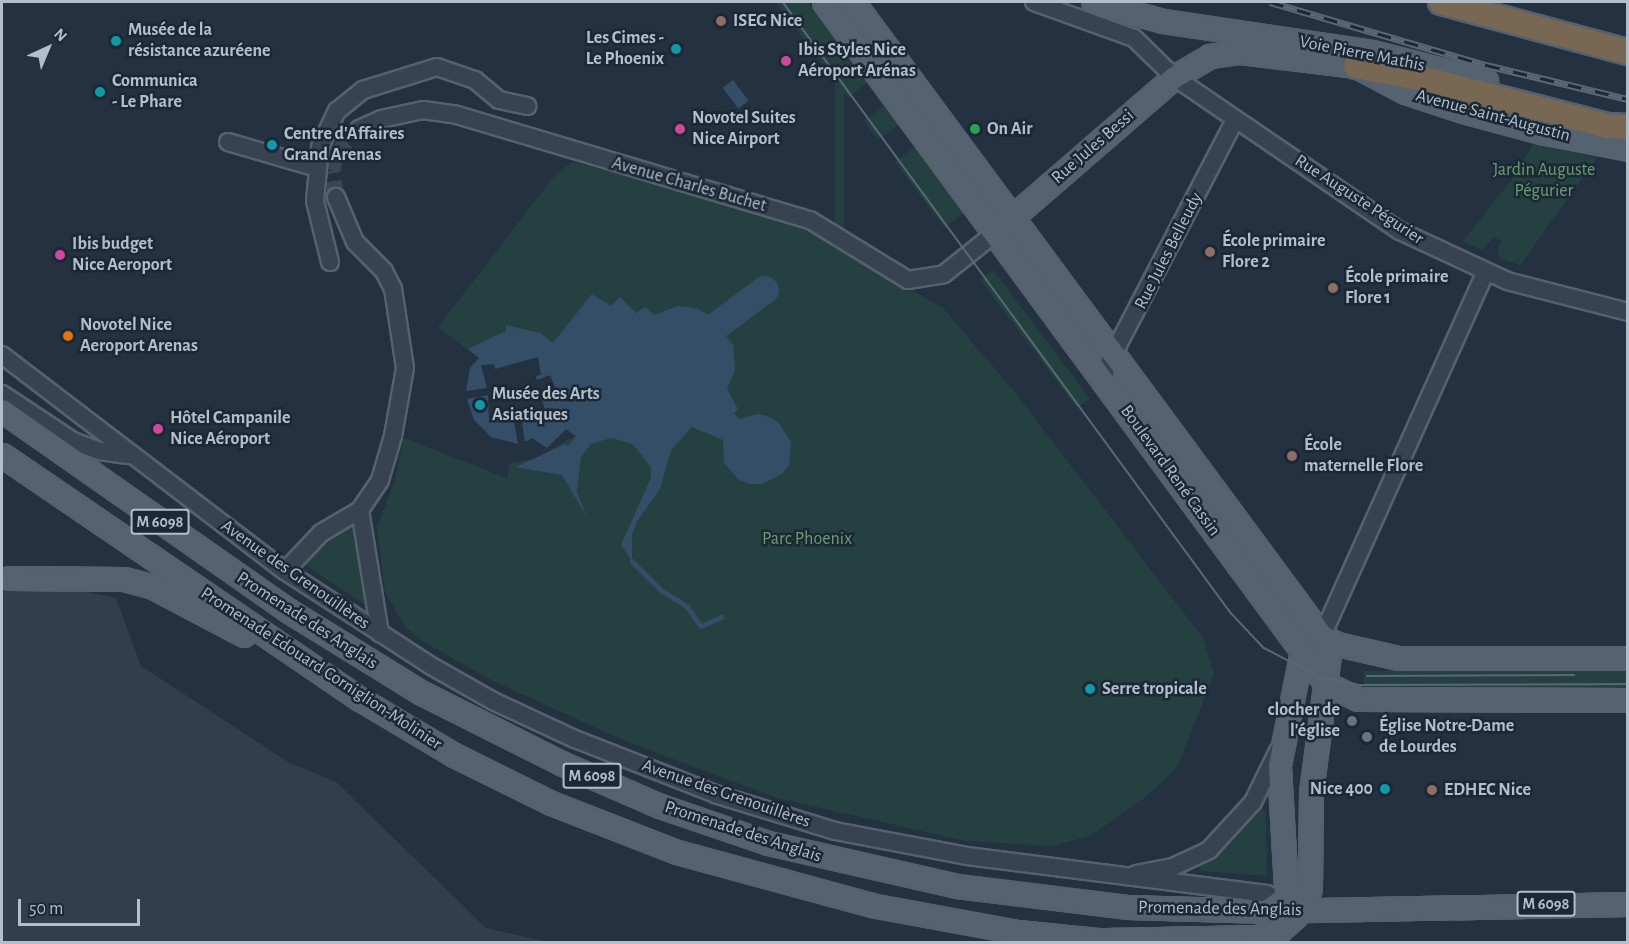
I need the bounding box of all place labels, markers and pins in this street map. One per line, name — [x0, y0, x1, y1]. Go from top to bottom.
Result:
place label: ISEG Nice — [733, 10, 802, 32]
marker: ISEG Nice — [714, 14, 728, 28]
place label: Musée de la résistance azuréene — [128, 20, 270, 63]
place label: Les Cimes - Le Phoenix — [586, 28, 664, 70]
marker: Musée de la résistance azuréene — [109, 34, 123, 48]
place label: Ibis Styles Nice Aéroport Arénas — [798, 40, 916, 82]
marker: Les Cimes - Le Phoenix — [669, 42, 683, 56]
marker: Ibis Styles Nice Aéroport Arénas — [779, 54, 793, 68]
place label: Communica - Le Phare — [112, 71, 198, 113]
marker: Communica - Le Phare — [93, 85, 107, 99]
place label: Novotel Suites Nice Airport — [692, 108, 796, 150]
place label: On Air — [987, 118, 1033, 140]
marker: Novotel Suites Nice Airport — [673, 122, 687, 136]
marker: On Air — [968, 122, 982, 136]
place label: Centre d'Affaires Grand Arenas — [284, 124, 404, 166]
marker: Centre d'Affaires Grand Arenas — [265, 138, 279, 152]
place label: École primaire Flore 2 — [1222, 231, 1325, 274]
place label: Ibis budget Nice Aeroport — [72, 234, 172, 276]
marker: École primaire Flore 2 — [1203, 245, 1217, 259]
marker: Ibis budget Nice Aeroport — [53, 248, 67, 262]
place label: École primaire Flore 1 — [1345, 267, 1448, 310]
marker: École primaire Flore 1 — [1326, 281, 1340, 295]
place label: Novotel Nice Aeroport Arenas — [80, 315, 198, 358]
marker: Novotel Nice Aeroport Arenas — [61, 329, 75, 343]
place label: Musée des Arts Asiatiques — [492, 384, 600, 426]
marker: Musée des Arts Asiatiques — [473, 398, 487, 412]
place label: Hôtel Campanile Nice Aéroport — [170, 408, 291, 450]
marker: Hôtel Campanile Nice Aéroport — [151, 422, 165, 436]
place label: École maternelle Flore — [1304, 435, 1423, 478]
marker: École maternelle Flore — [1285, 449, 1299, 463]
place label: Serre tropicale — [1102, 678, 1207, 700]
marker: Serre tropicale — [1083, 682, 1097, 696]
place label: clocher de l'église — [1268, 700, 1340, 742]
marker: clocher de l'église — [1345, 714, 1359, 728]
place label: Église Notre-Dame de Lourdes — [1379, 716, 1514, 758]
marker: Église Notre-Dame de Lourdes — [1360, 730, 1374, 744]
place label: Nice 400 — [1310, 778, 1373, 800]
place label: EDHEC Nice — [1444, 779, 1531, 801]
marker: Nice 400 — [1378, 782, 1392, 796]
marker: EDHEC Nice — [1425, 783, 1439, 797]

